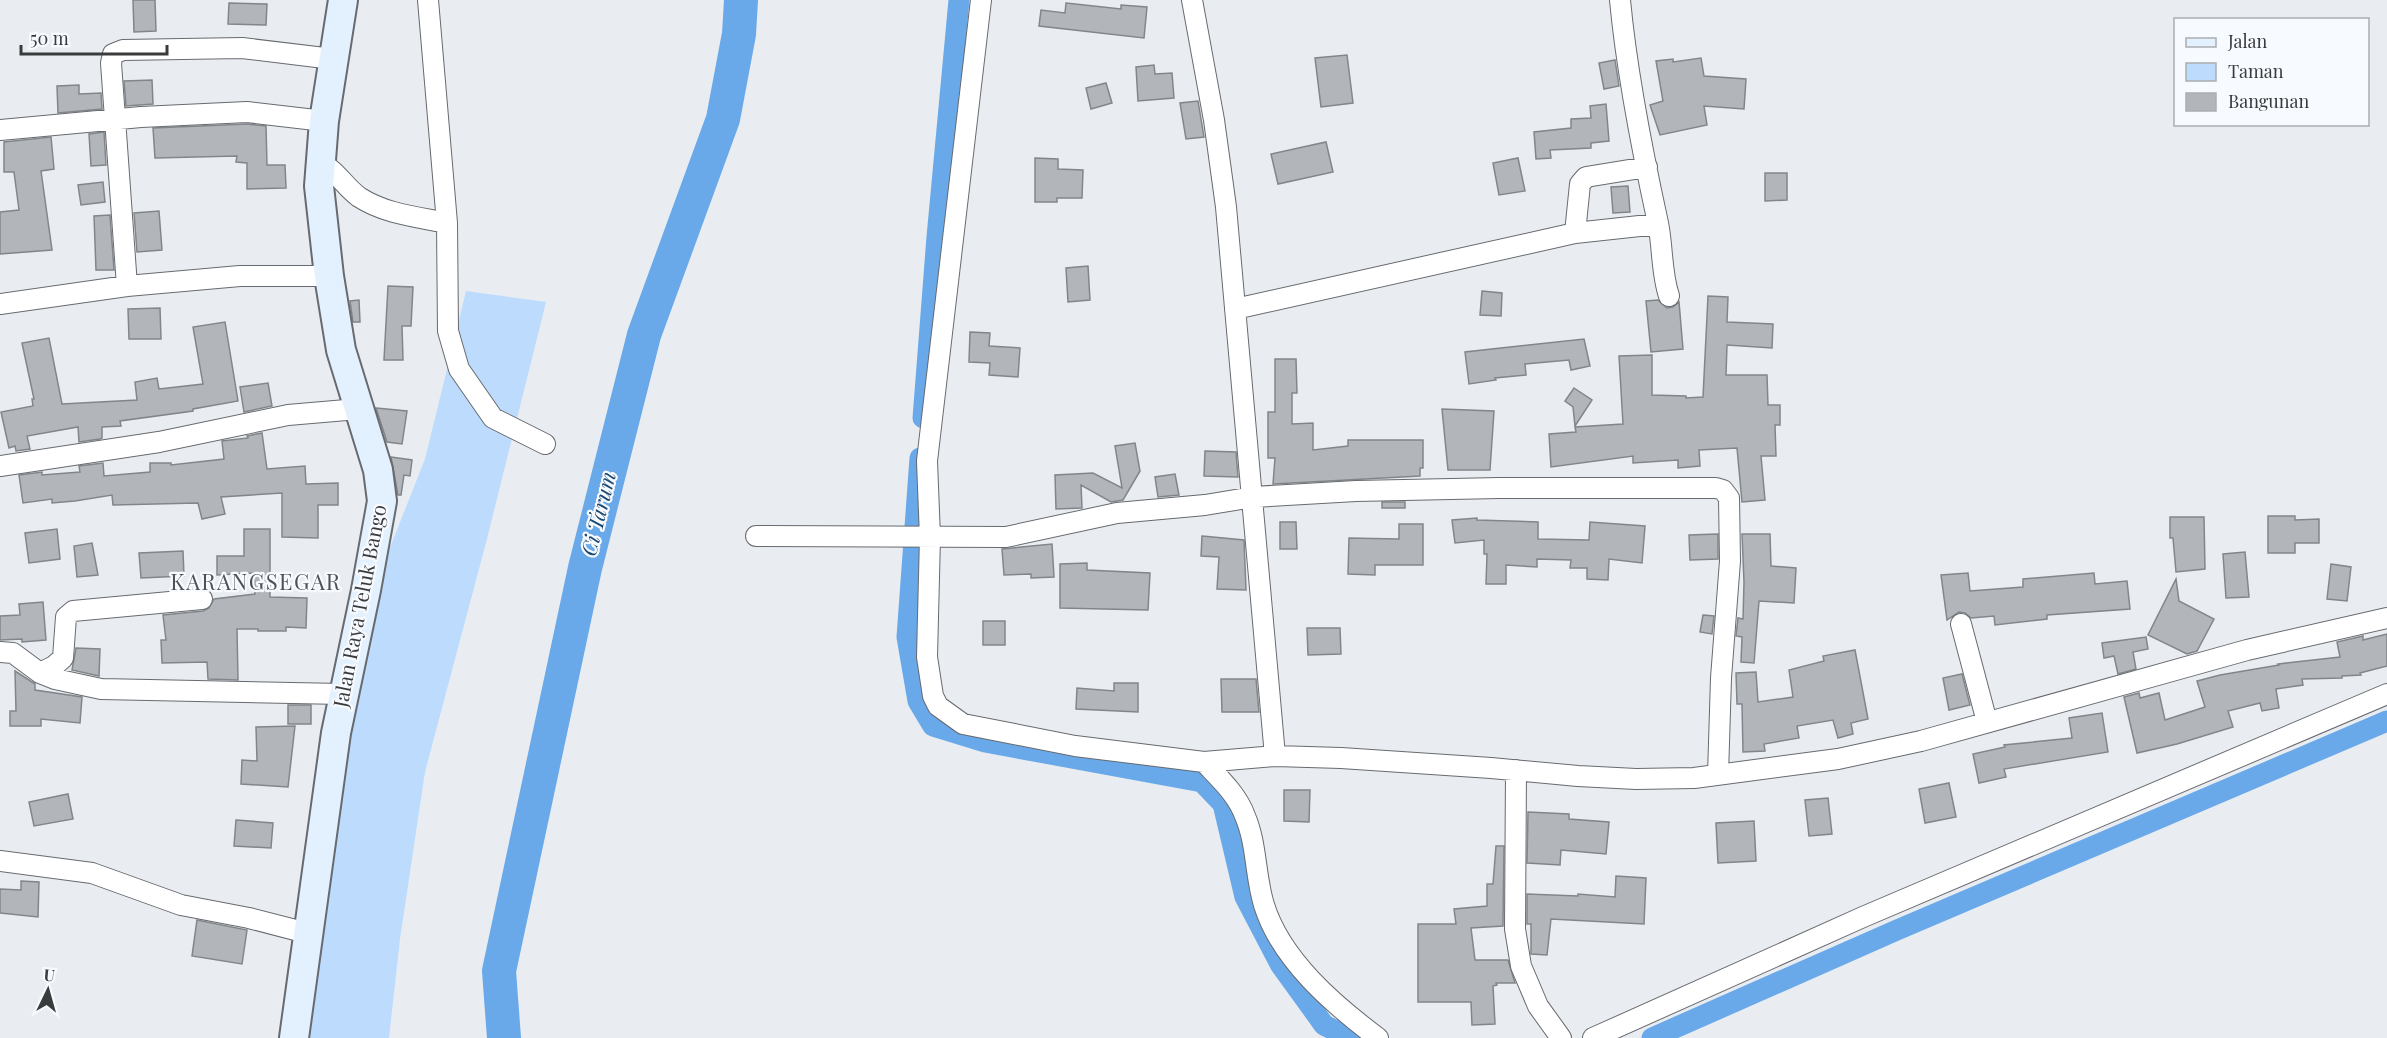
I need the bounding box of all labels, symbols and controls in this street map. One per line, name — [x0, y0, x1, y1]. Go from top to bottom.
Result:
scale bar — [21, 18, 166, 56]
legend — [2174, 18, 2369, 126]
text: 50 m — [30, 26, 69, 50]
text: Jalan — [2227, 29, 2268, 53]
text: Taman — [2228, 59, 2284, 83]
text: Bangunan — [2228, 89, 2309, 113]
water label: Ci Tarum — [573, 468, 621, 559]
street label: Jalan Raya Teluk Bango — [325, 502, 391, 710]
district label: KARANGSEGAR — [170, 566, 342, 596]
north arrow — [18, 960, 78, 1020]
text: U — [43, 964, 56, 985]

